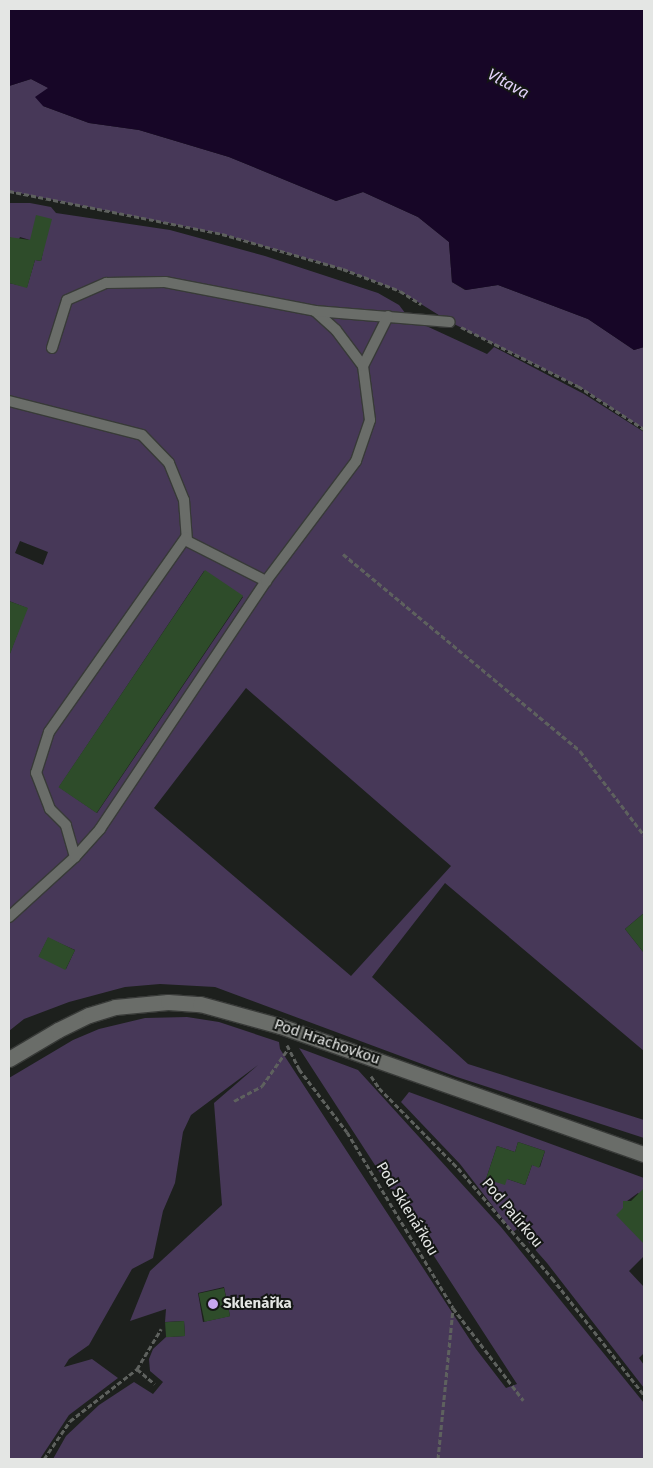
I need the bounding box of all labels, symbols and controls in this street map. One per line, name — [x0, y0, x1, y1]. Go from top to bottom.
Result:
water label: Vltava — [484, 65, 532, 103]
street label: Pod Hrachovkou — [272, 1015, 382, 1069]
street label: Pod Sklenářkou — [372, 1159, 442, 1259]
street label: Pod Palírkou — [478, 1175, 546, 1251]
place label: Sklenářka — [223, 1295, 292, 1313]
marker: Sklenářka — [207, 1298, 219, 1310]

